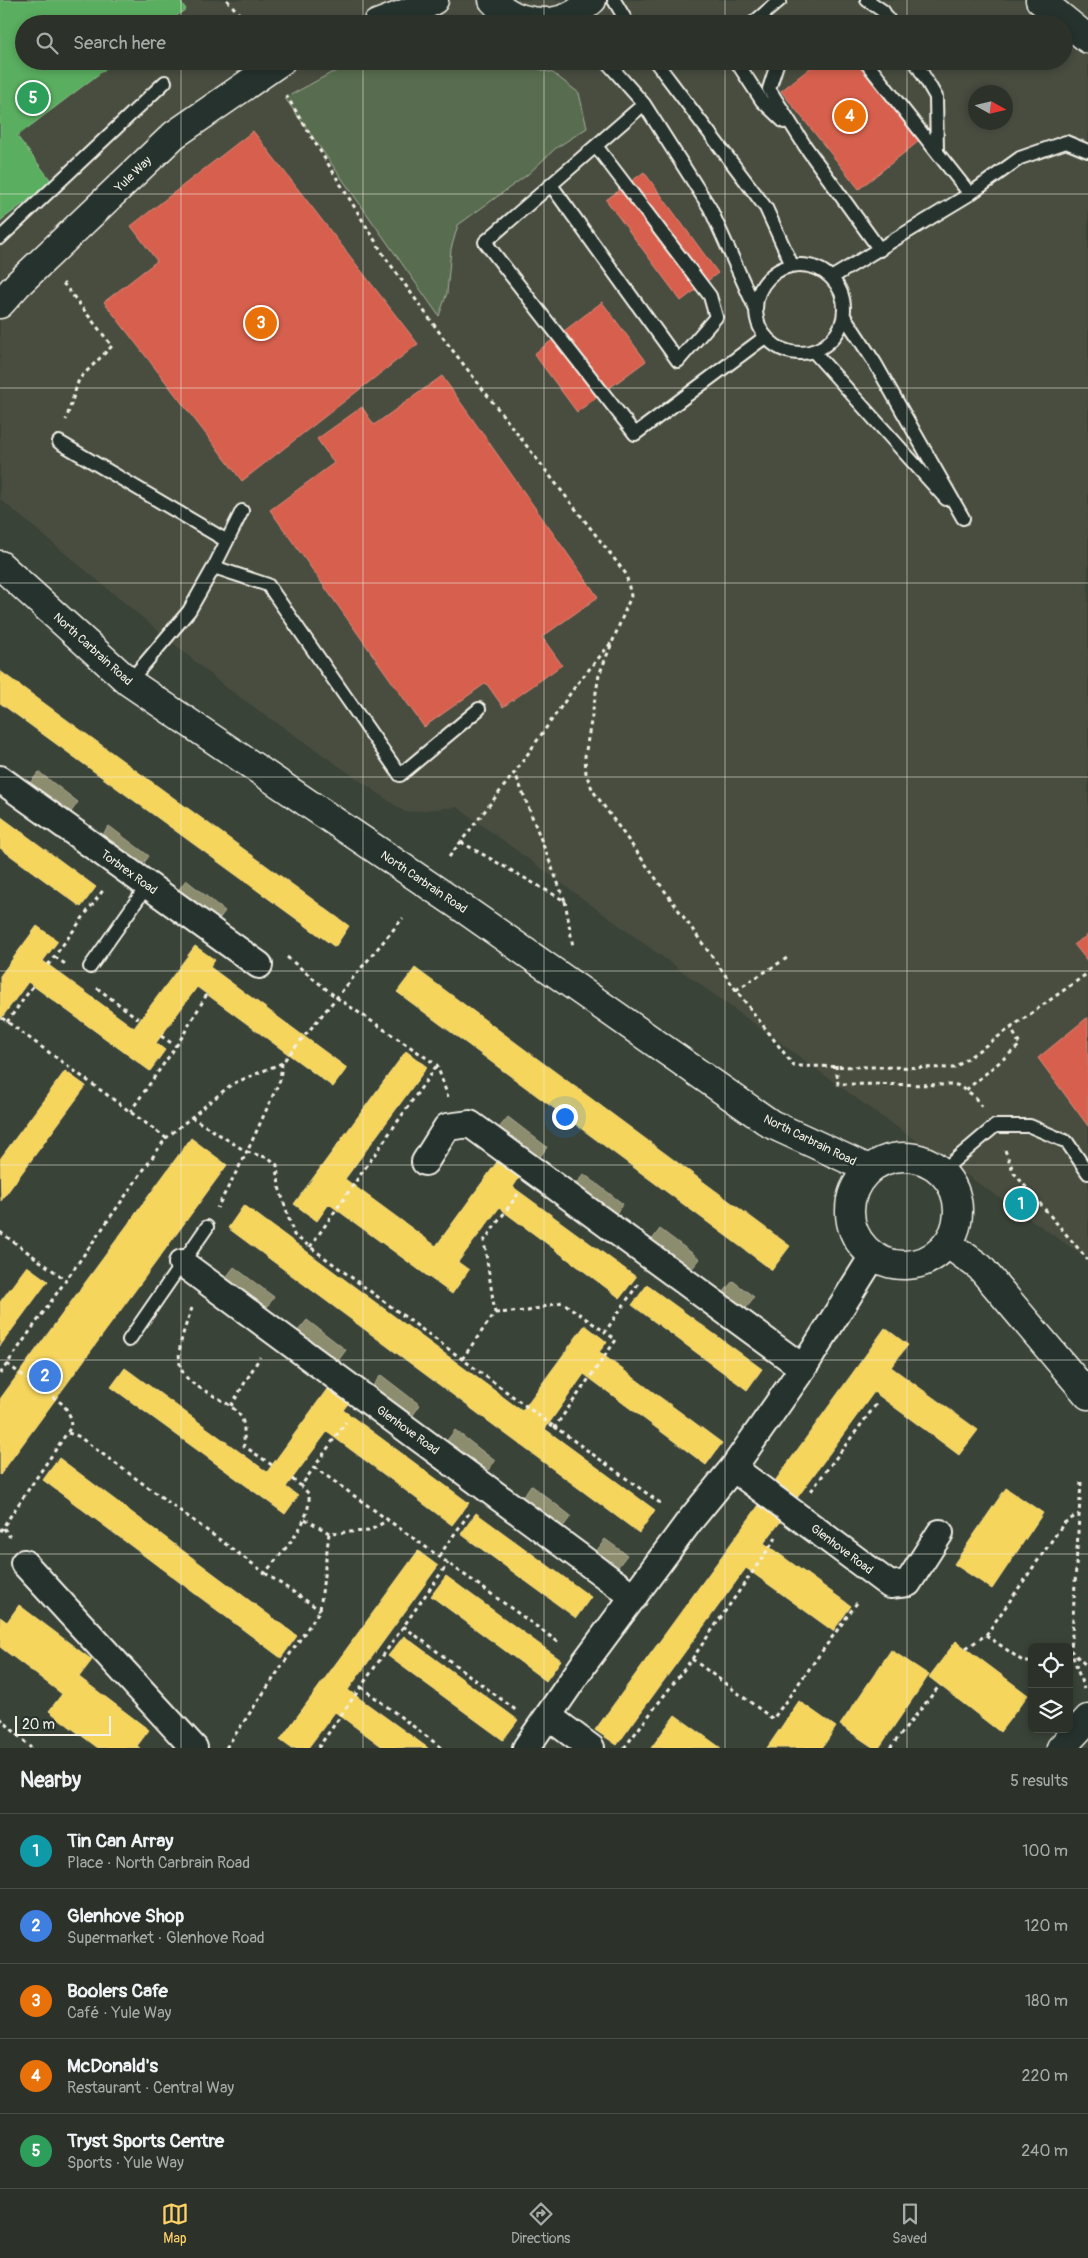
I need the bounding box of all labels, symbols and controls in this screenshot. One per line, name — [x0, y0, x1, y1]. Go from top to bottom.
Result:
search box — [15, 15, 1073, 70]
icon: search — [33, 29, 61, 57]
text: Search here — [73, 31, 166, 55]
pin: 5 — [17, 79, 49, 117]
north arrow — [968, 85, 1013, 130]
pin: 4 — [834, 97, 866, 135]
street label: Yule Way — [111, 153, 155, 196]
pin: 3 — [245, 304, 277, 342]
street label: North Carbrain Road — [50, 610, 135, 689]
street label: Torbrex Road — [98, 847, 160, 898]
street label: North Carbrain Road — [378, 848, 470, 917]
your location — [552, 1104, 578, 1130]
street label: North Carbrain Road — [761, 1112, 859, 1169]
pin: 1 — [1005, 1185, 1037, 1223]
pin: 2 — [29, 1357, 61, 1395]
street label: Glenhove Road — [373, 1403, 442, 1458]
street label: Glenhove Road — [808, 1521, 876, 1578]
map controls — [1028, 1643, 1073, 1733]
button: locate — [1028, 1643, 1073, 1688]
button: layers — [1028, 1688, 1073, 1733]
scale bar — [15, 1713, 111, 1736]
text: 20 m — [22, 1716, 55, 1733]
text: Nearby — [20, 1767, 81, 1794]
text: 5 results — [1010, 1771, 1068, 1791]
text: Tin Can Array — [67, 1829, 173, 1853]
text: 1 — [33, 1841, 39, 1861]
text: 100 m — [1022, 1841, 1068, 1861]
text: Place · North Carbrain Road — [67, 1853, 250, 1873]
text: Glenhove Shop — [67, 1904, 184, 1928]
text: 2 — [32, 1916, 40, 1936]
text: 120 m — [1024, 1916, 1068, 1936]
text: Supermarket · Glenhove Road — [67, 1928, 265, 1948]
text: Boolers Cafe — [67, 1979, 168, 2003]
text: 3 — [32, 1991, 40, 2011]
text: 180 m — [1025, 1991, 1068, 2011]
text: Café · Yule Way — [67, 2003, 171, 2023]
text: McDonald's — [67, 2054, 158, 2078]
text: 4 — [31, 2066, 41, 2086]
text: 220 m — [1022, 2066, 1068, 2086]
text: Restaurant · Central Way — [67, 2078, 234, 2098]
text: Tryst Sports Centre — [67, 2129, 224, 2153]
text: 5 — [32, 2141, 40, 2161]
text: 240 m — [1021, 2141, 1068, 2161]
text: Sports · Yule Way — [67, 2153, 184, 2173]
tab: Map — [161, 2200, 189, 2247]
tab: Directions — [511, 2200, 570, 2247]
tab: Saved — [892, 2200, 927, 2247]

